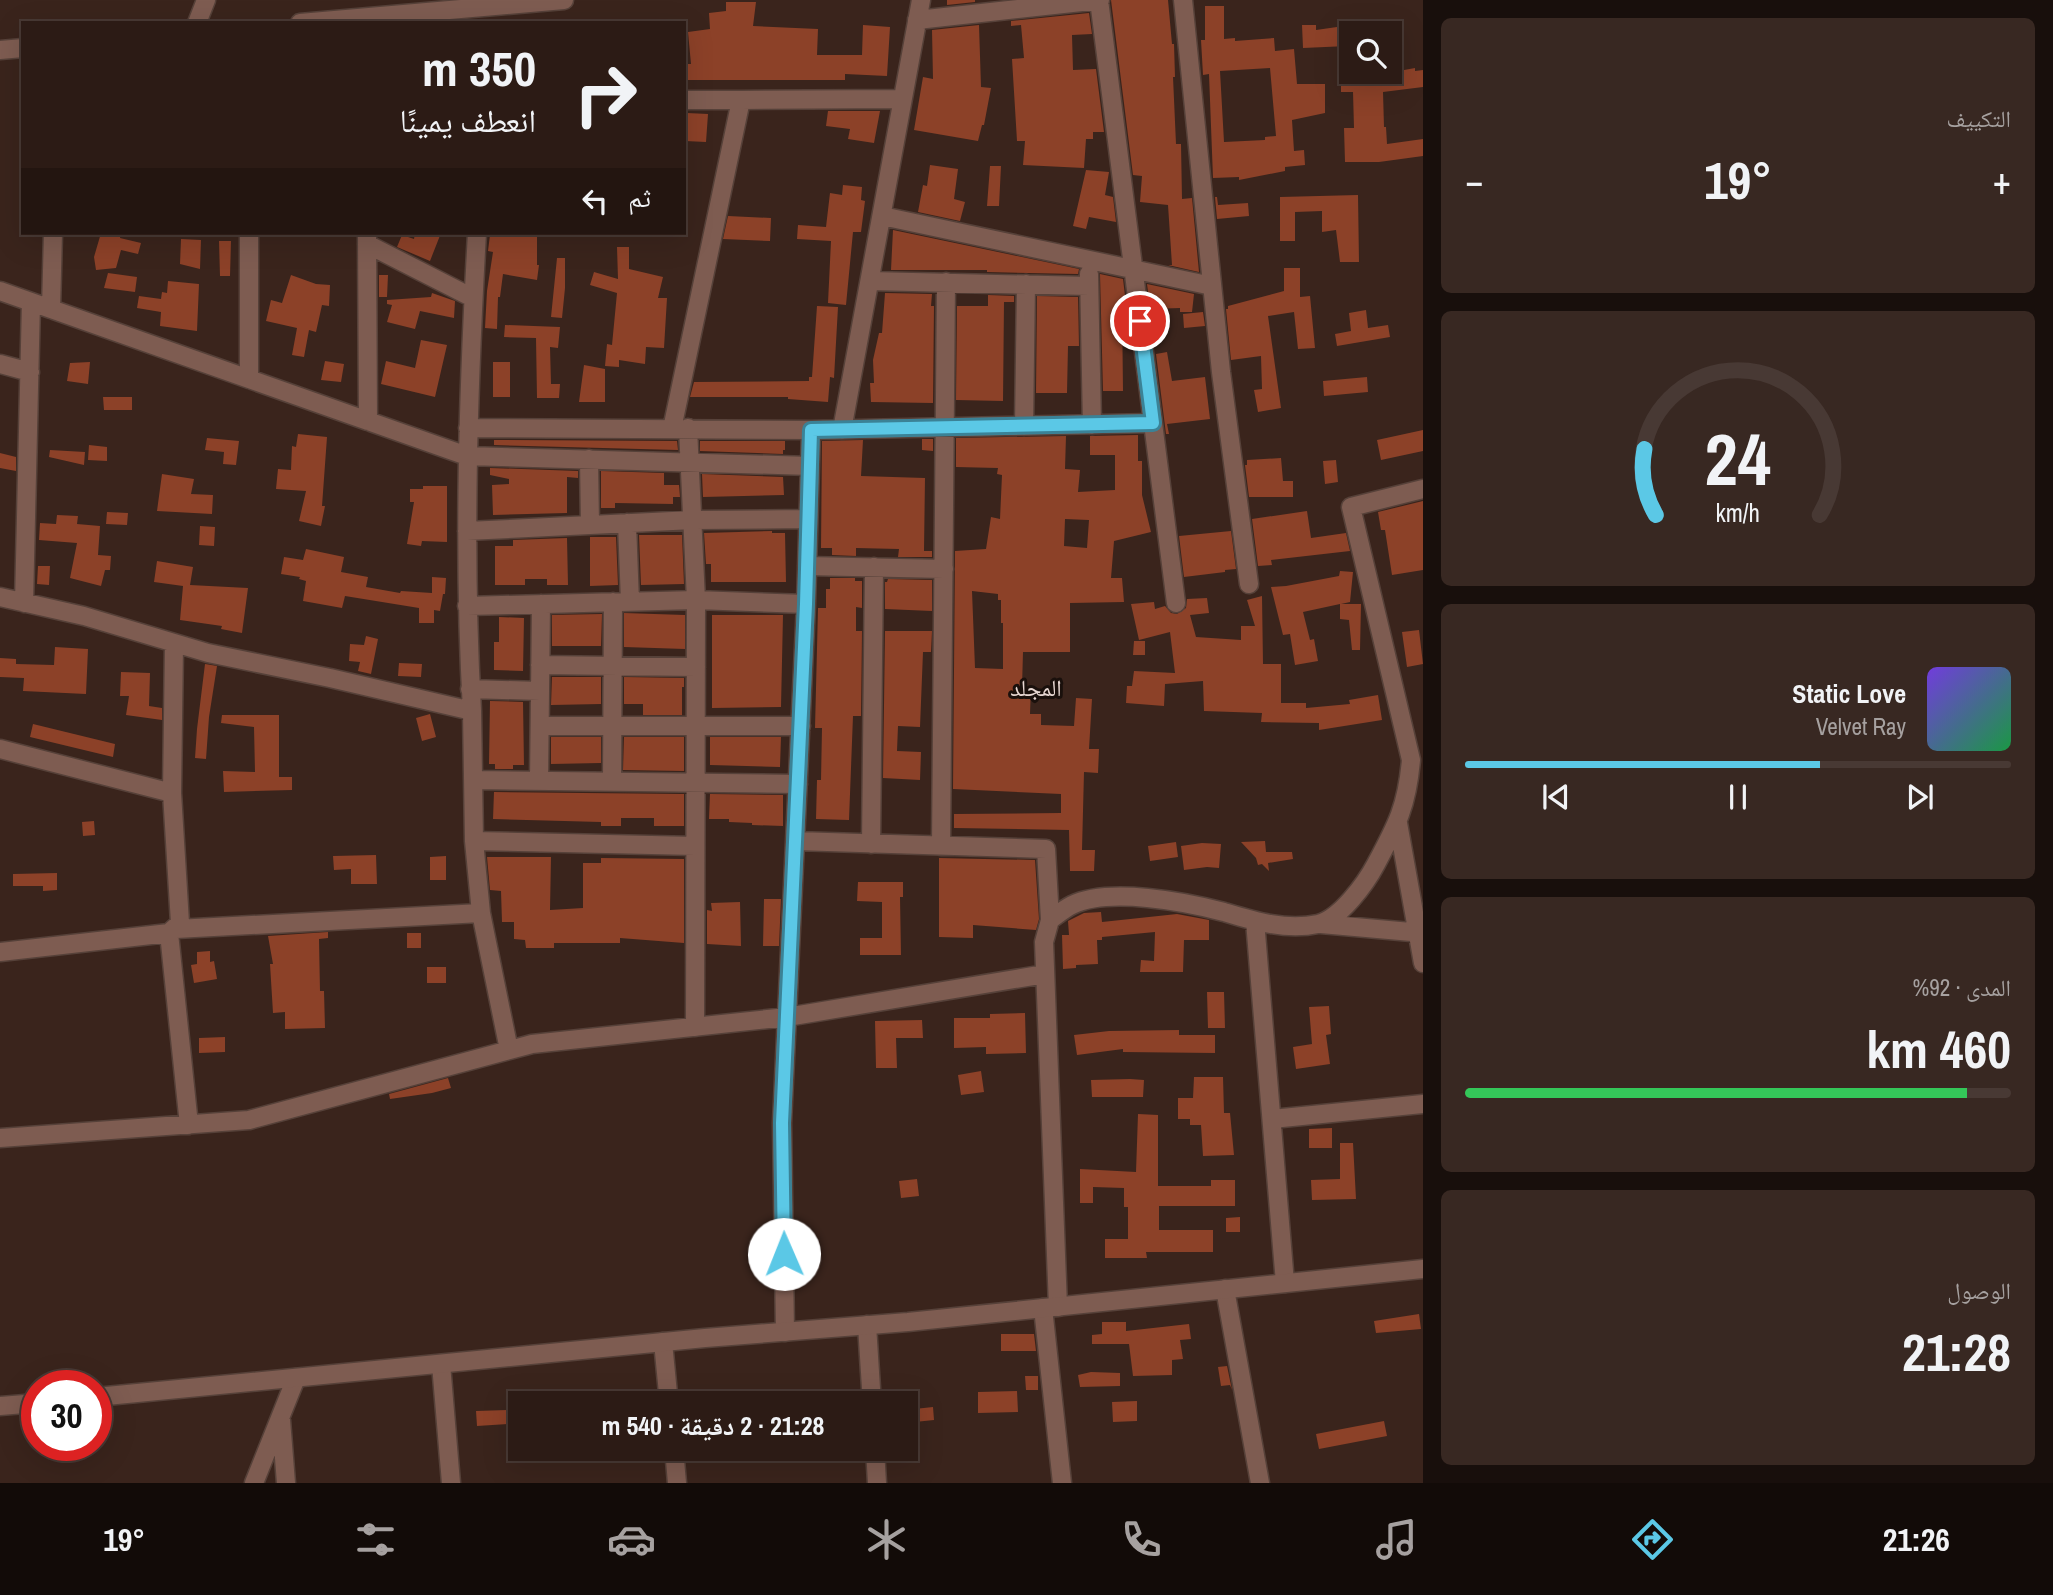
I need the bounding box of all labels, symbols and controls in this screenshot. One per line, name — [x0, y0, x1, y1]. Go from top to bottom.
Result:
map controls — [1339, 21, 1402, 84]
button: search — [1339, 21, 1402, 84]
text: 350 m — [422, 35, 536, 101]
icon: right — [560, 49, 651, 140]
text: انعطف يمينًا — [400, 99, 536, 142]
text: التكييف — [1946, 103, 2011, 134]
text: 19° — [1704, 145, 1772, 215]
text: − — [1465, 155, 1483, 206]
text: + — [1993, 155, 2011, 206]
text: ثم — [628, 180, 651, 215]
icon: left — [576, 182, 614, 220]
pin — [1110, 291, 1170, 351]
icon: arrive — [1121, 302, 1159, 340]
text: 24 — [1705, 410, 1771, 508]
text: km/h — [1716, 495, 1760, 529]
district label: المجلد — [1010, 672, 1062, 703]
text: Static Love — [1792, 676, 1906, 711]
text: Velvet Ray — [1816, 711, 1906, 742]
icon: previous — [1537, 778, 1575, 816]
icon: pause — [1719, 778, 1757, 816]
icon: next — [1901, 778, 1939, 816]
text: المدى · 92% — [1913, 972, 2011, 1003]
text: 460 km — [1866, 1014, 2011, 1084]
position arrow — [747, 1217, 821, 1291]
text: الوصول — [1947, 1275, 2011, 1306]
text: 21:28 — [1902, 1317, 2011, 1387]
speed limit sign: 30 — [21, 1370, 112, 1461]
text: 21:28 · 2 دقيقة · 540 m — [602, 1408, 824, 1443]
icon: filters — [351, 1515, 400, 1564]
icon: car — [607, 1515, 656, 1564]
icon: climate — [862, 1515, 911, 1564]
icon: phone — [1117, 1515, 1166, 1564]
icon: music — [1372, 1515, 1421, 1564]
icon: directions — [1628, 1515, 1677, 1564]
text: 19° — [103, 1518, 145, 1561]
text: 21:26 — [1883, 1518, 1950, 1561]

